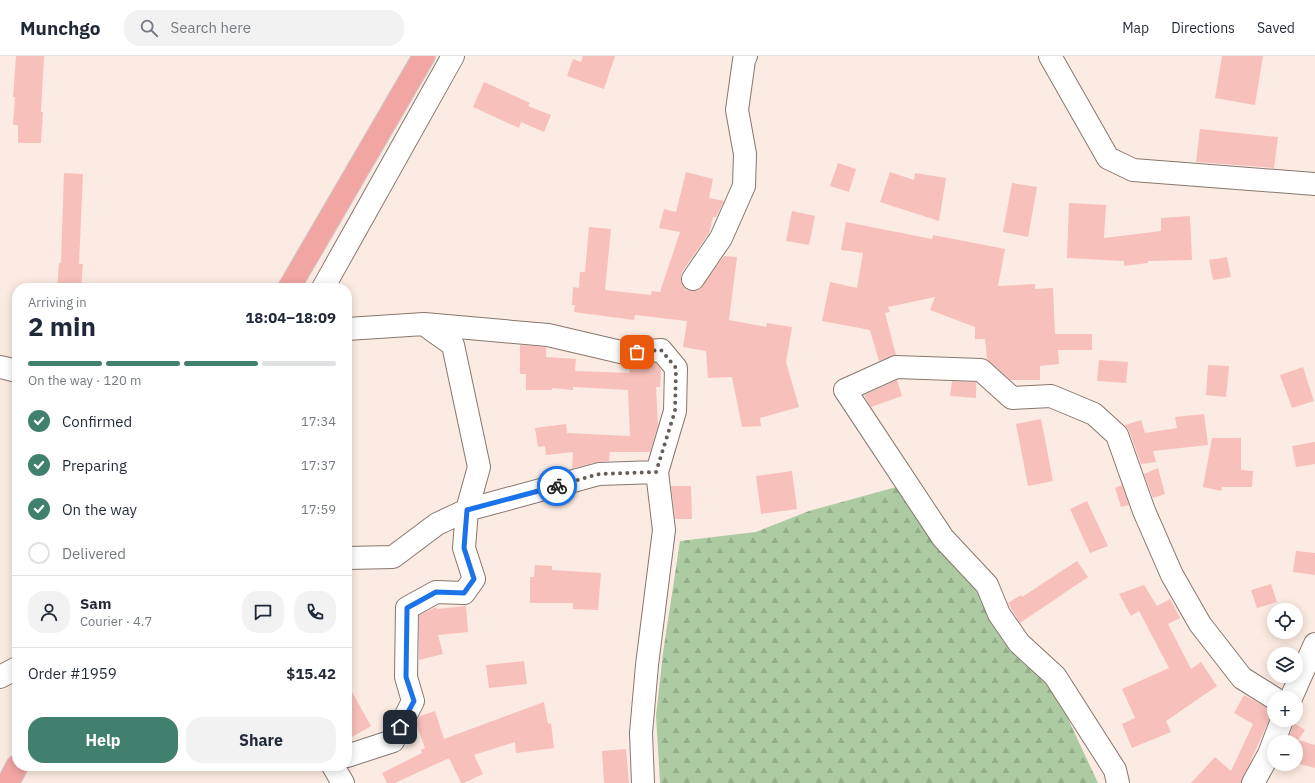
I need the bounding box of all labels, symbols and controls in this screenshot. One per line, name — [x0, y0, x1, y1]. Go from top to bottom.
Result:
search box — [124, 10, 404, 46]
text: Munchgo — [20, 16, 100, 40]
icon: search — [138, 17, 160, 39]
text: Search here — [170, 18, 251, 37]
text: Map — [1122, 19, 1149, 37]
text: Directions — [1171, 19, 1235, 37]
text: Saved — [1257, 19, 1295, 37]
text: Arriving in — [28, 294, 87, 311]
text: 18:04–18:09 — [245, 308, 336, 327]
text: 2 min — [28, 309, 96, 343]
pin — [620, 335, 654, 369]
icon: bag — [626, 341, 648, 363]
text: On the way · 120 m — [28, 372, 141, 389]
icon: check — [28, 410, 50, 432]
text: Confirmed — [62, 412, 132, 431]
text: 17:34 — [301, 413, 336, 430]
icon: check — [28, 454, 50, 476]
text: Preparing — [62, 456, 127, 475]
text: 17:37 — [301, 457, 336, 474]
courier — [537, 466, 577, 506]
icon: bike — [546, 475, 568, 497]
icon: check — [28, 498, 50, 520]
text: On the way — [62, 500, 137, 519]
text: 17:59 — [301, 501, 336, 518]
text: Delivered — [62, 544, 126, 563]
button: person — [28, 591, 70, 633]
button: chat — [242, 591, 284, 633]
button: phone — [294, 591, 336, 633]
text: Sam — [80, 594, 111, 613]
map controls — [1267, 603, 1303, 771]
button: locate — [1267, 603, 1303, 639]
text: Courier · 4.7 — [80, 613, 152, 630]
button: layers — [1267, 647, 1303, 683]
text: Order #1959 — [28, 664, 117, 683]
text: $15.42 — [286, 664, 336, 683]
button: + — [1267, 691, 1303, 727]
pin — [383, 710, 417, 744]
icon: home — [389, 716, 411, 738]
button: Help — [28, 717, 178, 763]
button: Share — [186, 717, 336, 763]
button: − — [1267, 735, 1303, 771]

